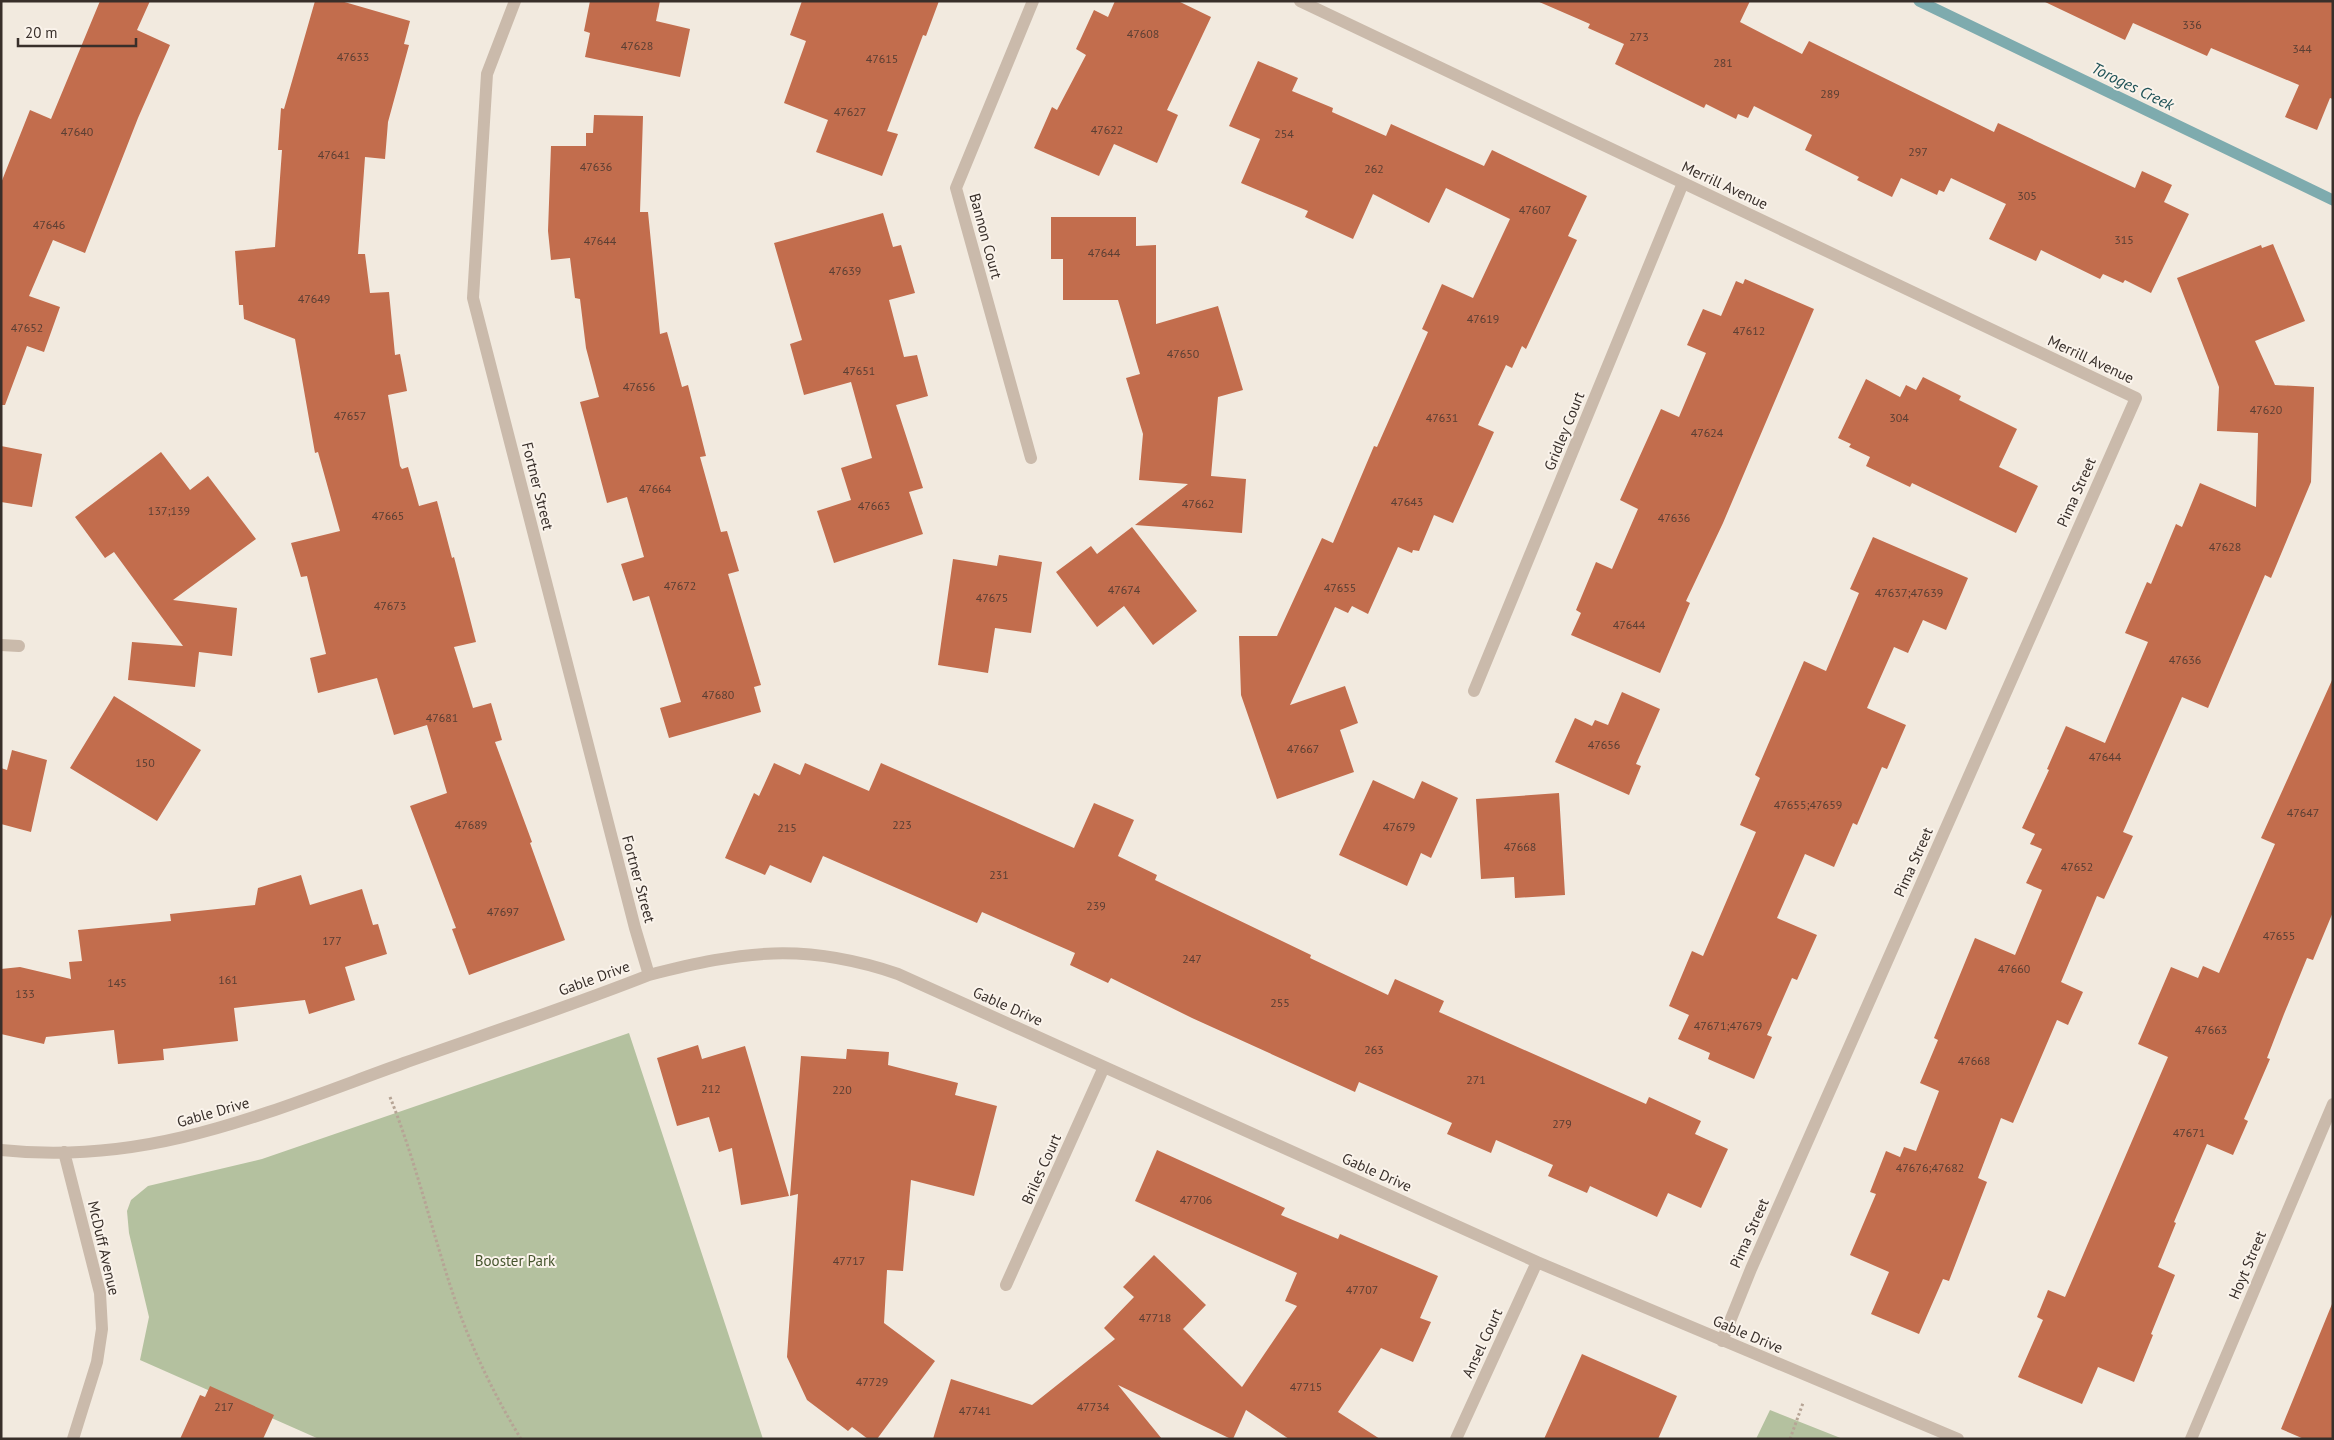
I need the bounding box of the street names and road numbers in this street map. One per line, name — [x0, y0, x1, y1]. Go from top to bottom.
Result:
street label: Merrill Avenue — [1679, 157, 1771, 213]
street label: Bannon Court — [965, 191, 1007, 281]
street label: Merrill Avenue — [2045, 331, 2137, 387]
street label: Gridley Court — [1540, 389, 1588, 473]
street label: Fortner Street — [518, 440, 558, 532]
street label: Pima Street — [2052, 454, 2100, 530]
street label: Pima Street — [1889, 824, 1937, 900]
street label: Fortner Street — [618, 833, 660, 925]
street label: Gable Drive — [556, 956, 632, 1000]
street label: Gable Drive — [970, 982, 1046, 1030]
street label: Gable Drive — [175, 1093, 251, 1131]
street label: Briles Court — [1017, 1131, 1065, 1207]
street label: Gable Drive — [1339, 1148, 1415, 1196]
street label: Pima Street — [1725, 1195, 1773, 1271]
street label: McDuff Avenue — [84, 1199, 124, 1297]
street label: Hoyt Street — [2224, 1228, 2270, 1302]
street label: Ansel Court — [1458, 1305, 1506, 1381]
street label: Gable Drive — [1710, 1311, 1786, 1357]

